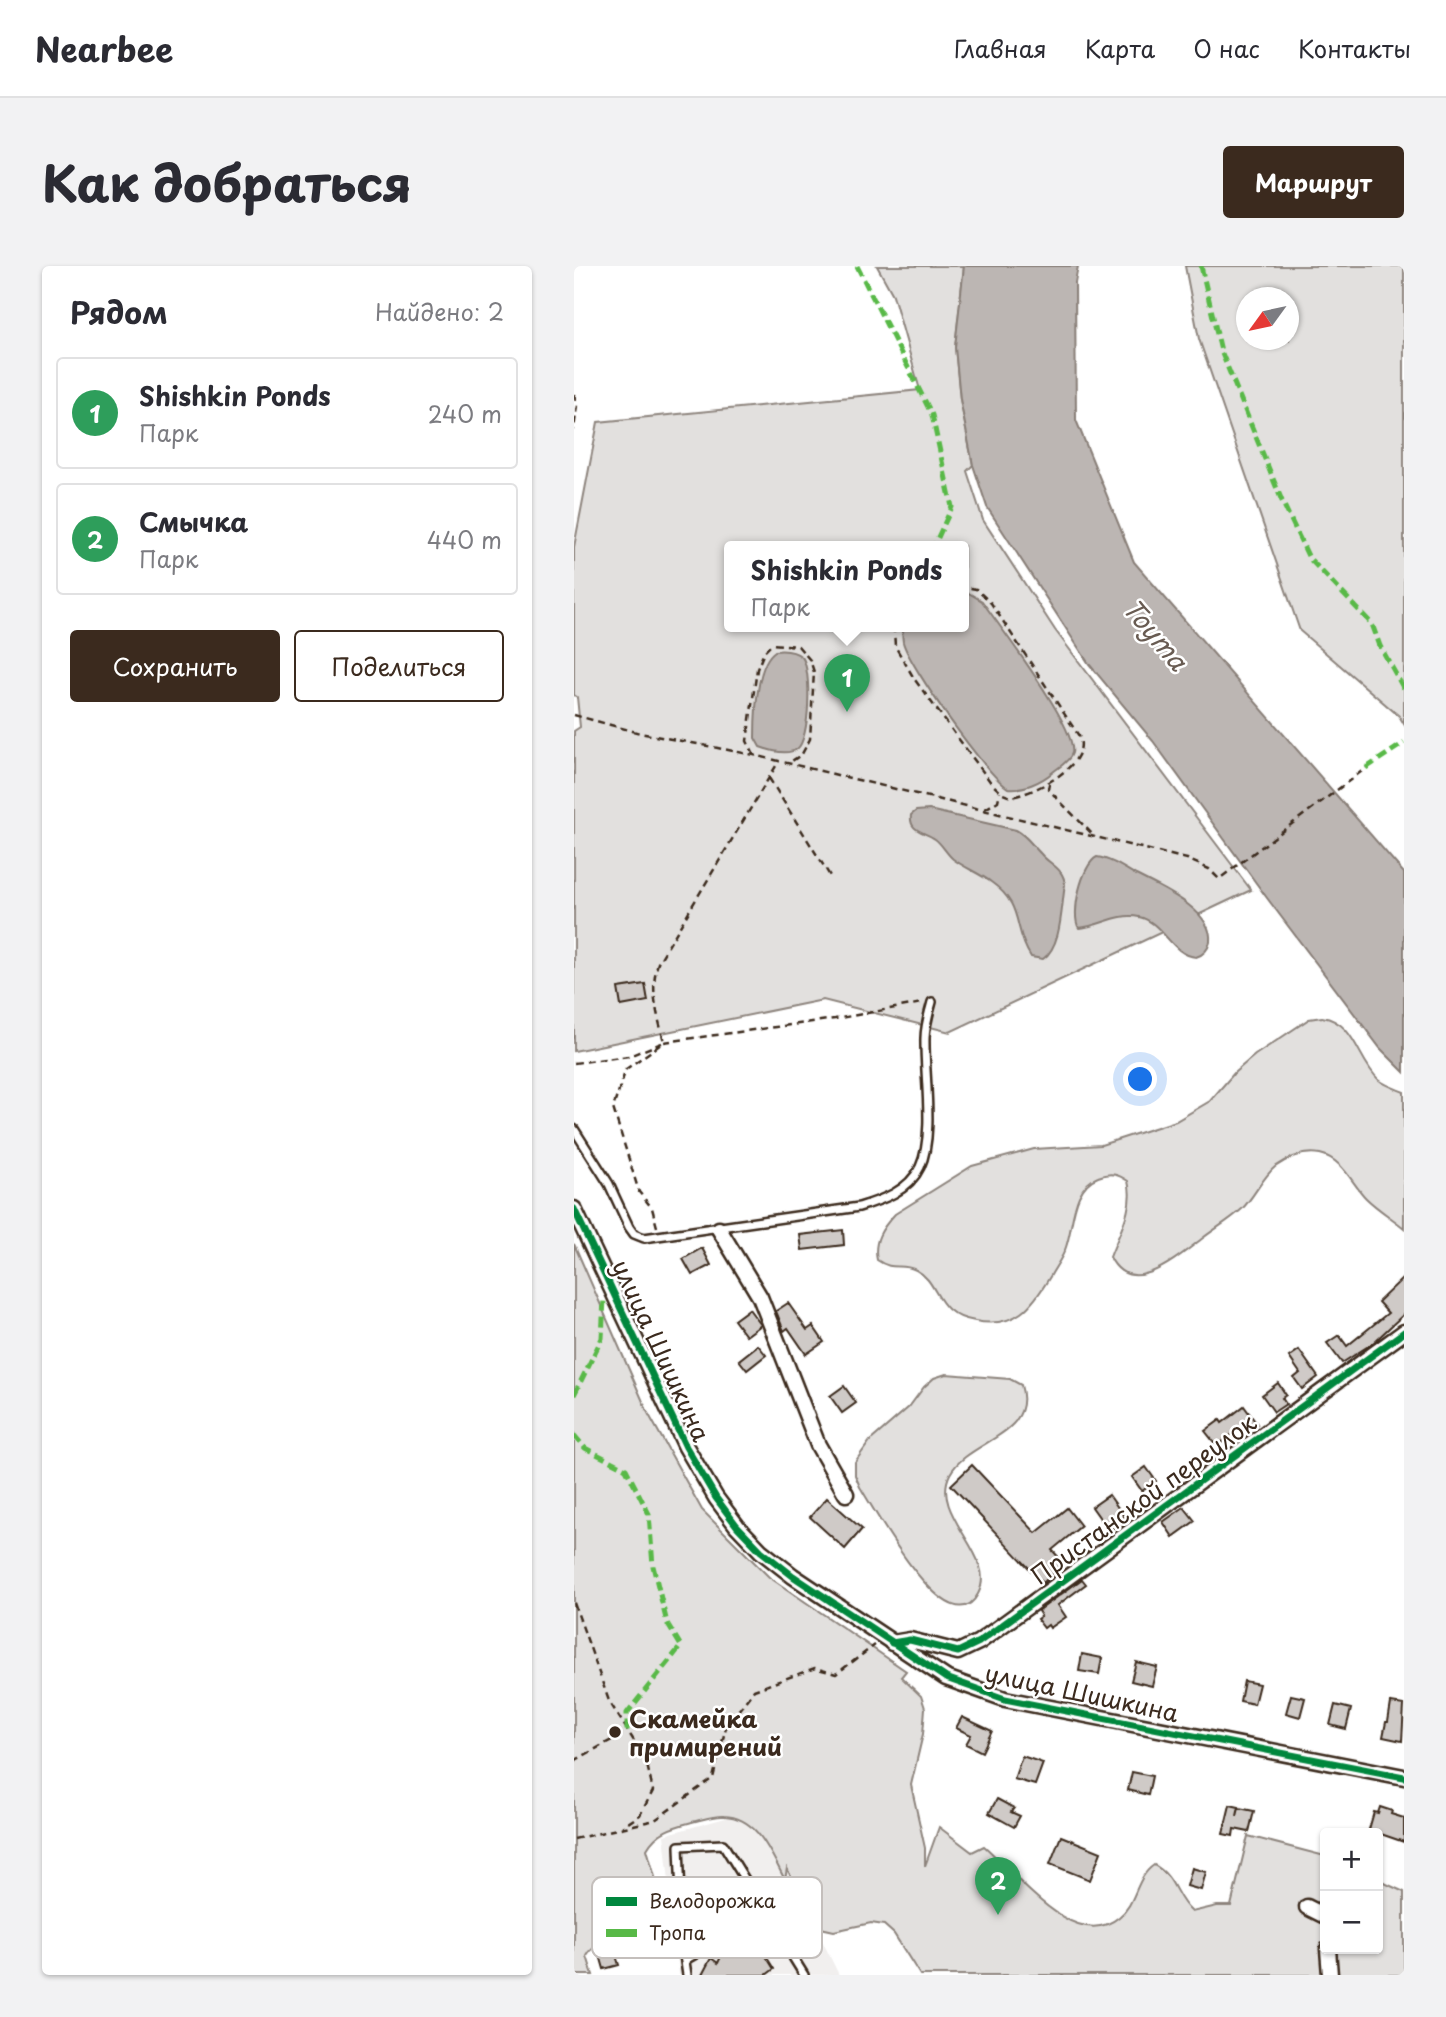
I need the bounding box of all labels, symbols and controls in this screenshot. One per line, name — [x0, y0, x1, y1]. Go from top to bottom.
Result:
text: Nearbee — [35, 23, 173, 73]
text: Главная — [954, 30, 1047, 66]
text: Карта — [1085, 30, 1155, 66]
text: О нас — [1193, 30, 1260, 66]
text: Контакты — [1298, 30, 1411, 66]
text: Как добраться — [42, 145, 412, 219]
button: Маршрут — [1223, 146, 1404, 218]
north arrow — [1236, 287, 1299, 350]
text: Рядом — [70, 289, 168, 334]
text: Найдено: 2 — [375, 294, 504, 329]
text: Shishkin Ponds — [139, 376, 331, 415]
text: 1 — [90, 396, 101, 431]
text: 240 m — [428, 396, 502, 431]
text: Парк — [139, 415, 198, 450]
text: Смычка — [139, 502, 248, 541]
text: 2 — [87, 522, 103, 557]
text: 440 m — [427, 522, 502, 557]
text: Парк — [139, 541, 198, 576]
popup — [724, 541, 969, 632]
text: Shishkin Ponds — [751, 550, 942, 589]
text: Парк — [751, 589, 810, 624]
water label: Toyma — [1114, 590, 1198, 679]
button: Сохранить — [70, 630, 280, 702]
button: Поделиться — [294, 630, 504, 702]
pin: 1 — [824, 654, 870, 712]
your location — [1123, 1062, 1157, 1096]
street label: улица Шишкина — [604, 1253, 720, 1447]
street label: Пристанской переулок — [1023, 1403, 1264, 1592]
street label: улица Шишкина — [982, 1654, 1182, 1730]
place label: Скамейка примирений — [629, 1700, 782, 1764]
marker: Скамейка примирений — [607, 1724, 623, 1740]
map controls — [1320, 1828, 1383, 1954]
button: + — [1320, 1828, 1383, 1891]
pin: 2 — [975, 1857, 1021, 1915]
legend — [592, 1877, 822, 1958]
text: Велодорожка — [649, 1886, 776, 1914]
button: − — [1320, 1891, 1383, 1954]
text: Тропа — [649, 1918, 706, 1946]

